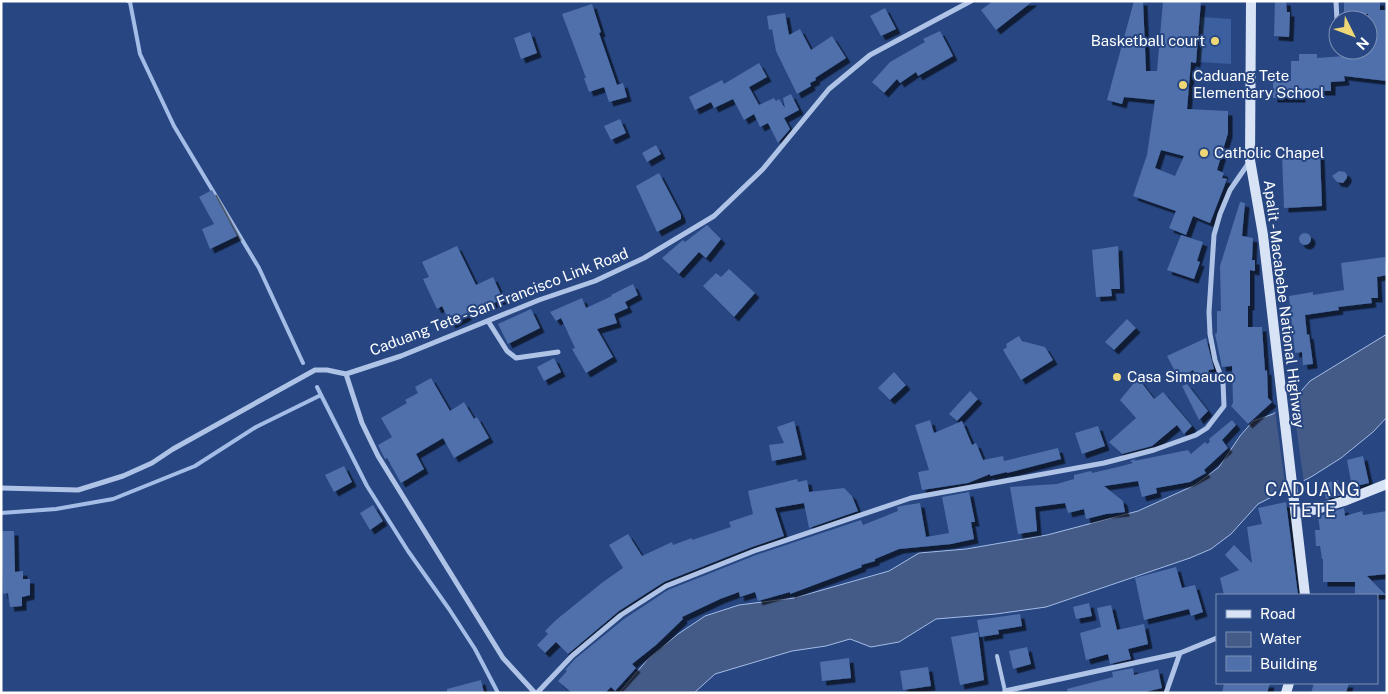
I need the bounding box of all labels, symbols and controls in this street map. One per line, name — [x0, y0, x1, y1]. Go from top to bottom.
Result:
north arrow — [1328, 10, 1378, 60]
place label: Basketball court — [1091, 32, 1205, 49]
text: N — [1353, 34, 1372, 53]
marker: Basketball court — [1209, 35, 1221, 47]
place label: Caduang Tete Elementary School — [1193, 67, 1325, 101]
marker: Caduang Tete Elementary School — [1177, 79, 1189, 91]
place label: Catholic Chapel — [1214, 144, 1324, 161]
marker: Catholic Chapel — [1198, 147, 1210, 159]
street label: Apalit - Macabebe National Highway — [1261, 179, 1308, 429]
street label: Caduang Tete - San Francisco Link Road — [367, 244, 630, 359]
place label: Casa Simpauco — [1127, 368, 1234, 385]
marker: Casa Simpauco — [1111, 371, 1123, 383]
district label: CADUANG TETE — [1265, 479, 1361, 521]
legend — [1216, 594, 1378, 684]
text: Road — [1260, 605, 1296, 622]
text: Water — [1260, 630, 1302, 647]
text: Building — [1260, 655, 1318, 672]

